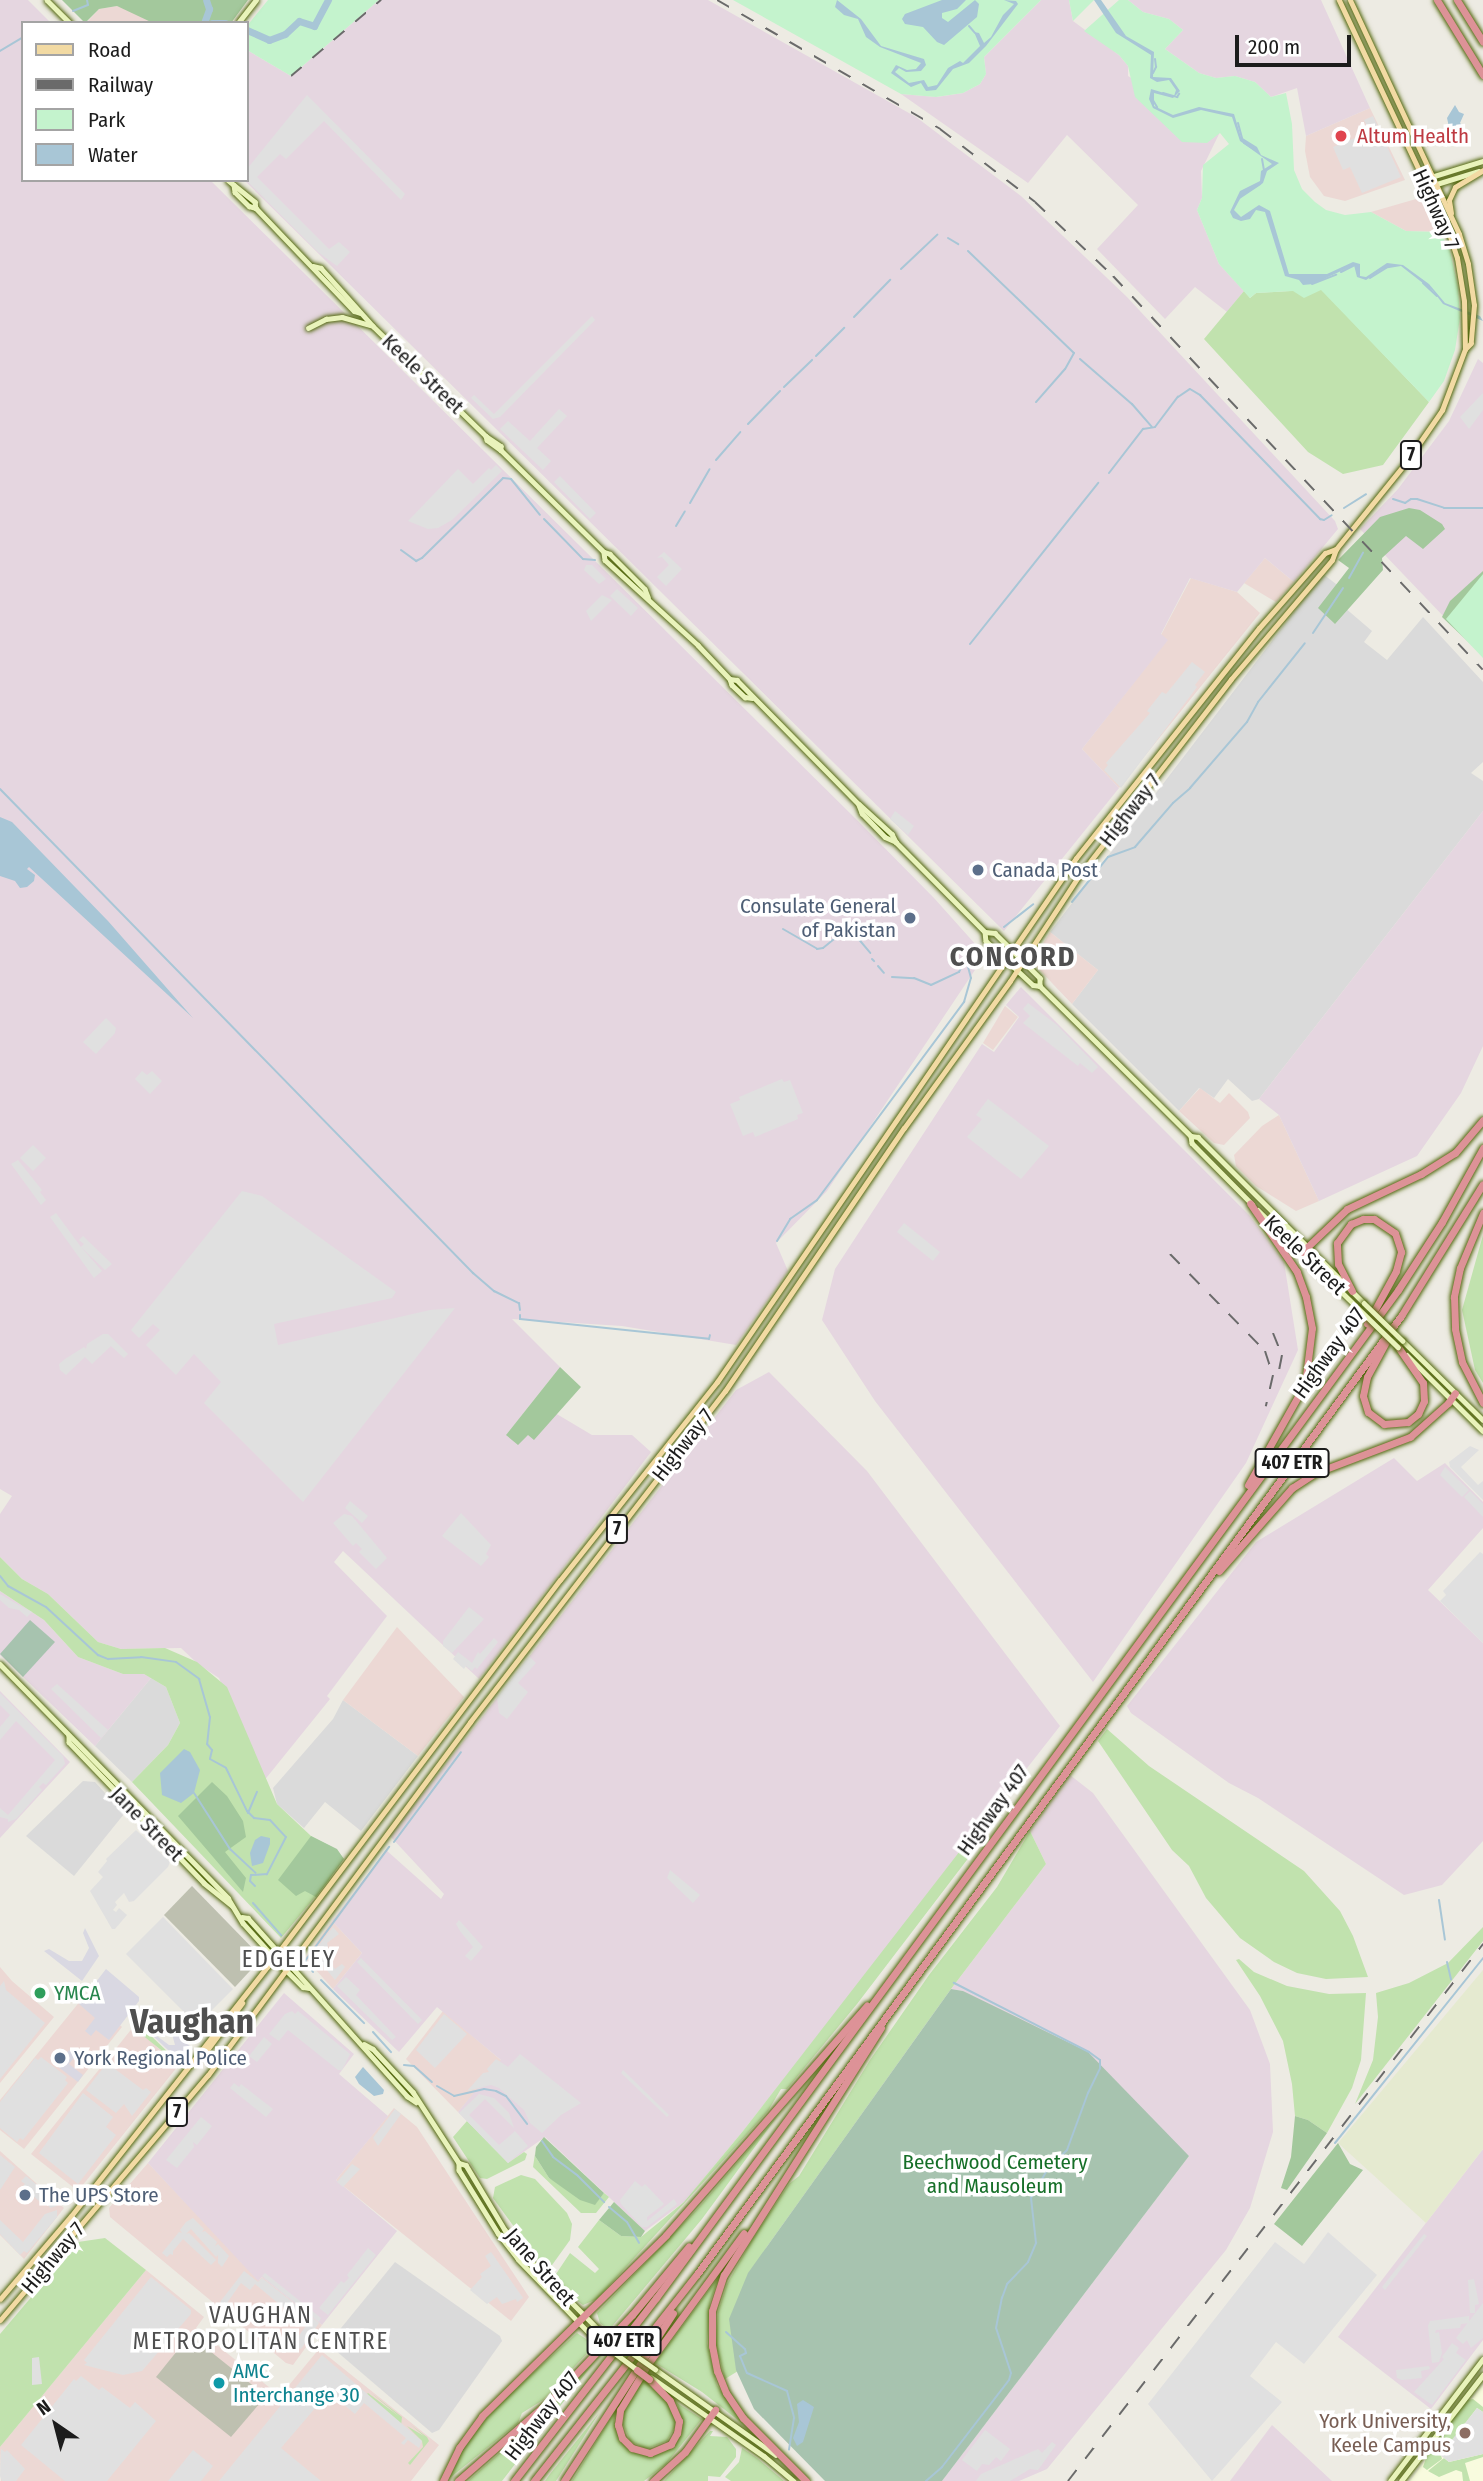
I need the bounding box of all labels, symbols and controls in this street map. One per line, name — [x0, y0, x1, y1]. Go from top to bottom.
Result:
legend — [21, 21, 248, 182]
scale bar — [1238, 21, 1354, 65]
text: 200 m — [1248, 34, 1300, 60]
text: Road — [88, 37, 132, 63]
text: Railway — [88, 72, 153, 98]
text: Park — [88, 107, 125, 133]
place label: Altum Health — [1357, 123, 1469, 149]
marker: Altum Health — [1331, 126, 1351, 146]
text: Water — [88, 142, 138, 168]
street label: Highway 7 — [1407, 165, 1465, 253]
street label: Keele Street — [377, 329, 469, 419]
road number: 7 — [1399, 440, 1423, 470]
street label: Highway 7 — [1094, 769, 1166, 851]
place label: Canada Post — [992, 857, 1098, 883]
marker: Canada Post — [970, 862, 986, 878]
place label: Consulate General of Pakistan — [740, 893, 896, 943]
marker: Consulate General of Pakistan — [902, 910, 918, 926]
district label: CONCORD — [951, 940, 1075, 974]
street label: Keele Street — [1259, 1210, 1351, 1300]
street label: Highway 407 — [1288, 1303, 1370, 1403]
street label: Highway 7 — [647, 1404, 719, 1486]
road number: 407 ETR — [1254, 1448, 1330, 1478]
road number: 7 — [605, 1513, 629, 1544]
street label: Highway 407 — [952, 1760, 1034, 1860]
street label: Jane Street — [105, 1781, 189, 1867]
district label: EDGELEY — [243, 1945, 335, 1973]
place label: YMCA — [54, 1980, 101, 2006]
marker: YMCA — [32, 1985, 48, 2001]
district label: Vaughan — [130, 2000, 254, 2042]
place label: York Regional Police — [74, 2045, 247, 2071]
marker: York Regional Police — [52, 2050, 68, 2066]
road number: 7 — [165, 2096, 189, 2128]
park label: Beechwood Cemetery and Mausoleum — [902, 2149, 1088, 2199]
place label: The UPS Store — [39, 2182, 159, 2208]
marker: The UPS Store — [17, 2187, 33, 2203]
street label: Highway 7 — [16, 2217, 90, 2299]
street label: Jane Street — [500, 2223, 580, 2311]
district label: VAUGHAN METROPOLITAN CENTRE — [135, 2301, 387, 2355]
road number: 407 ETR — [586, 2326, 662, 2356]
place label: AMC Interchange 30 — [233, 2358, 360, 2408]
street label: Highway 407 — [499, 2366, 585, 2466]
marker: AMC Interchange 30 — [211, 2375, 227, 2391]
north arrow — [21, 2390, 91, 2460]
text: N — [32, 2395, 55, 2420]
place label: York University, Keele Campus — [1319, 2408, 1451, 2458]
marker: York University, Keele Campus — [1457, 2425, 1473, 2441]

